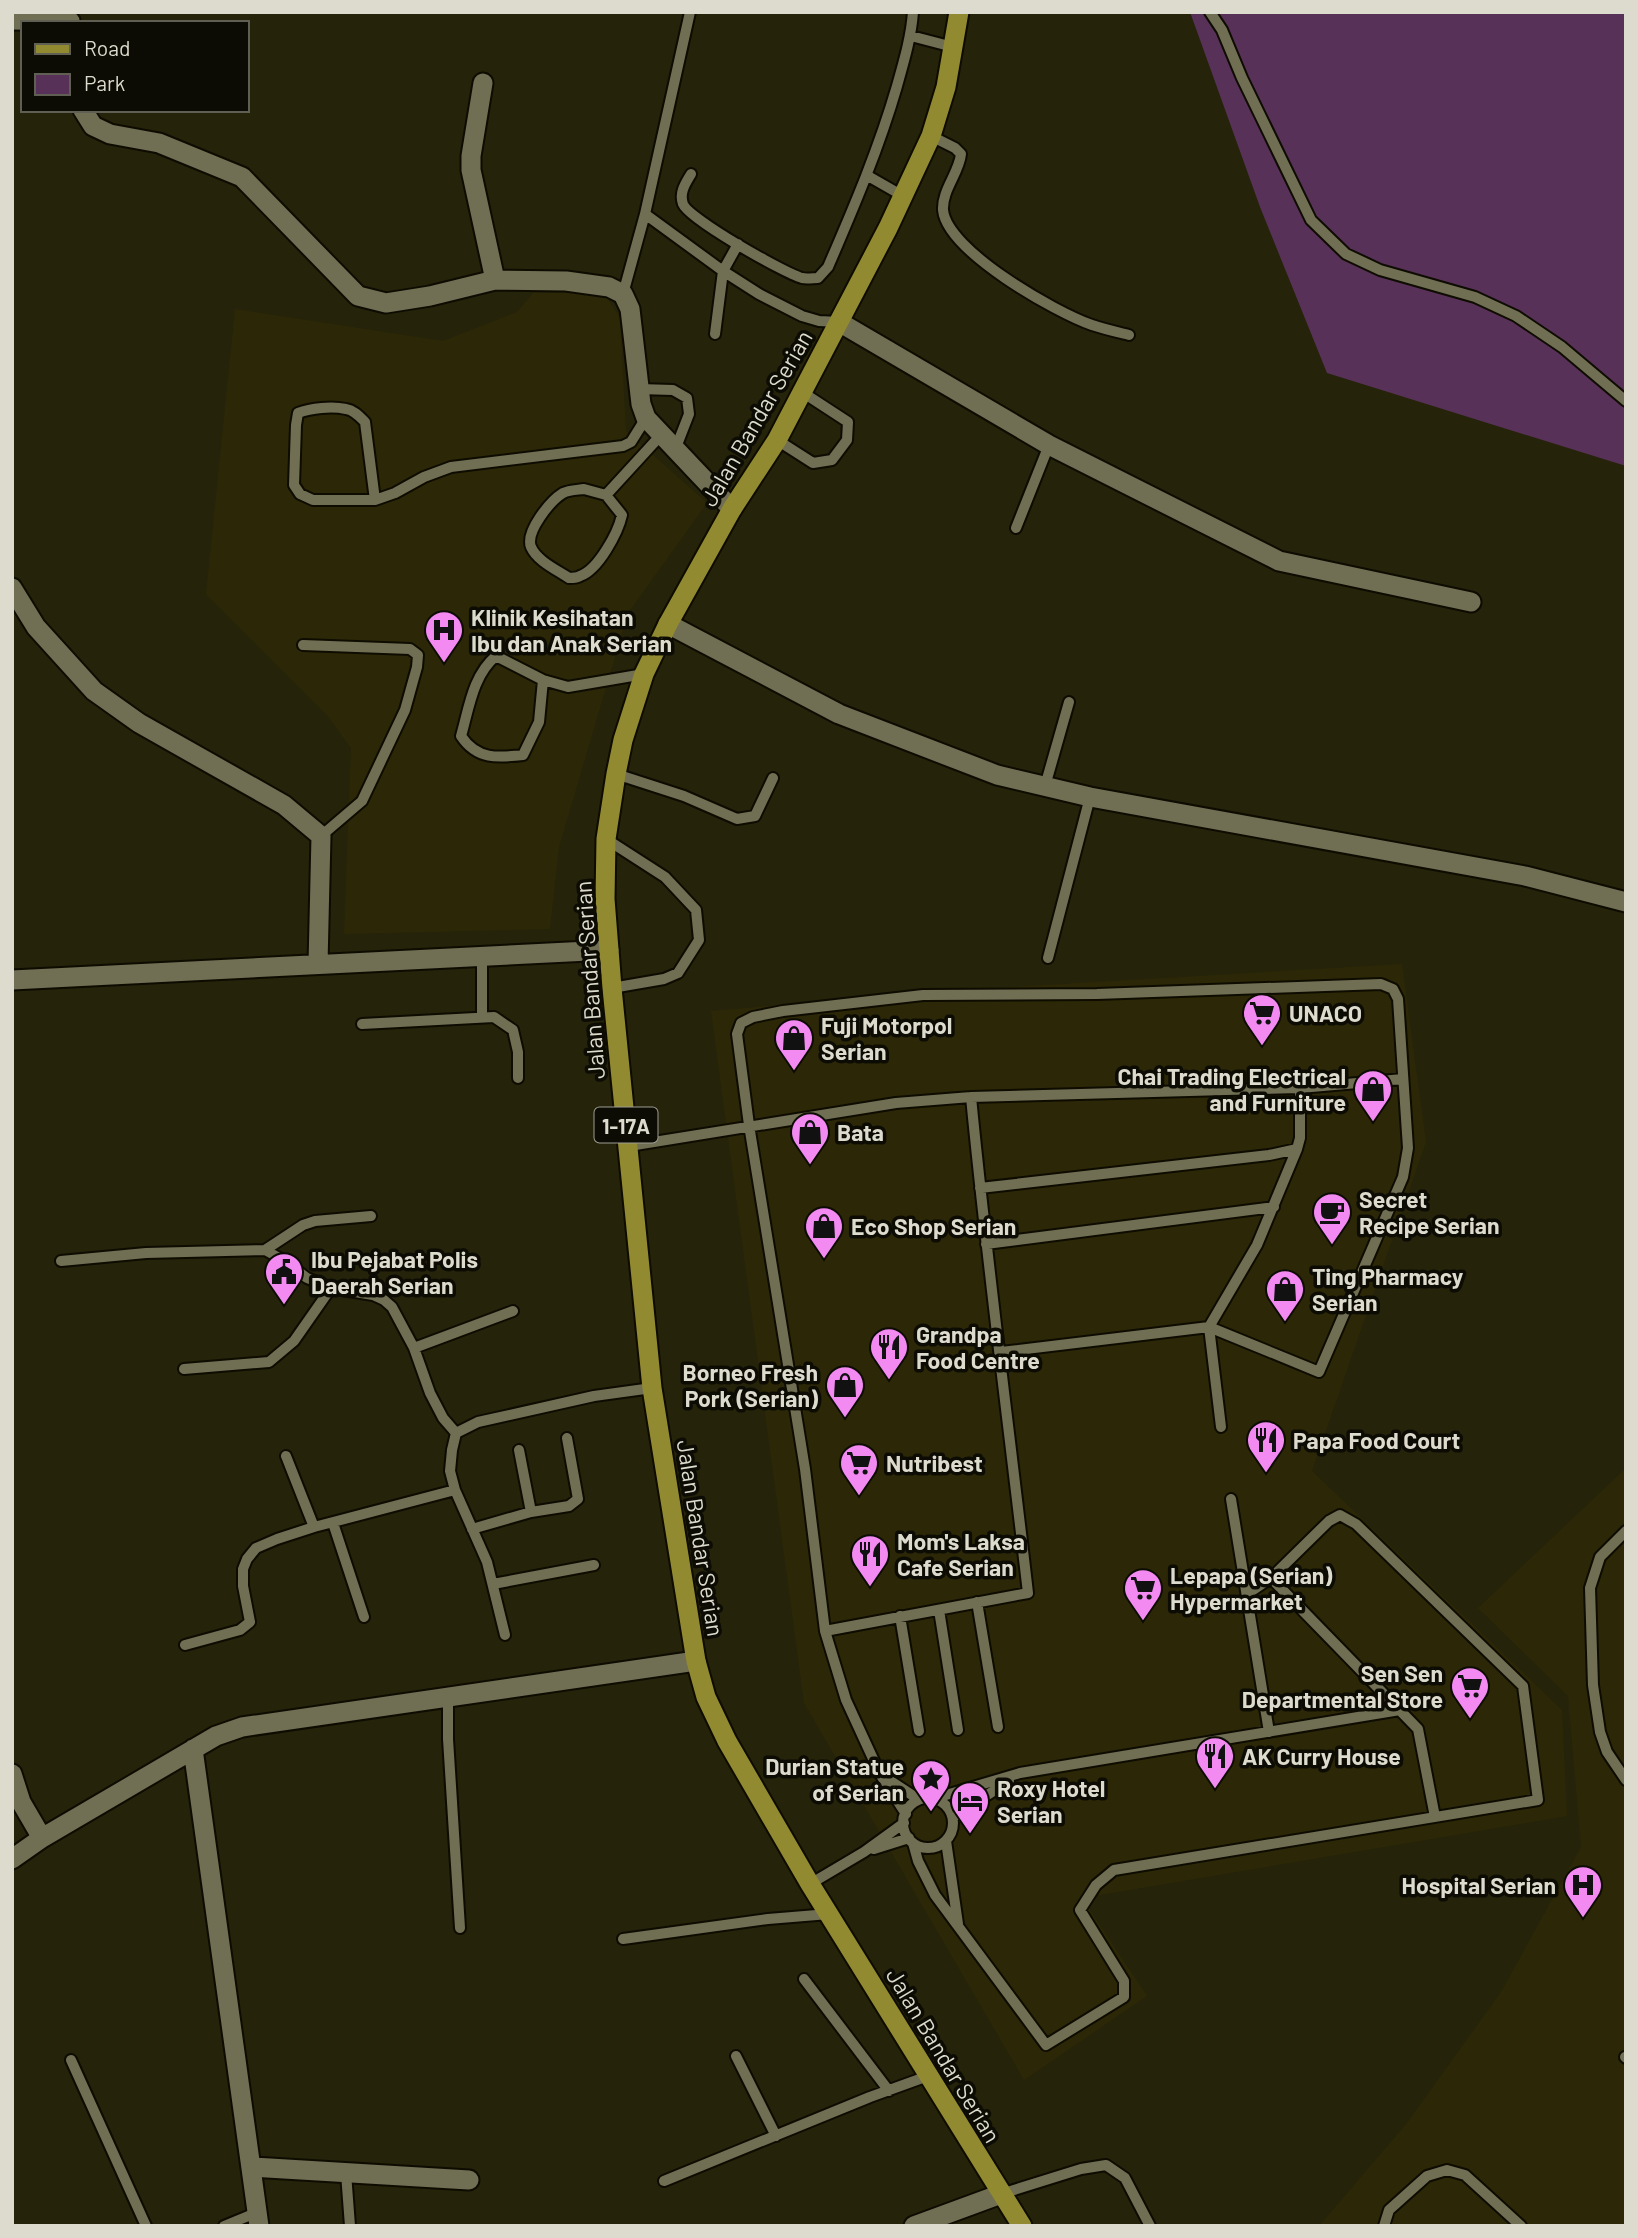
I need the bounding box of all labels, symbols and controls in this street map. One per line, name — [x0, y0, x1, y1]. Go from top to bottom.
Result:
legend — [21, 21, 248, 112]
text: Road — [84, 35, 130, 60]
text: Park — [84, 70, 125, 95]
street label: Jalan Bandar Serian — [694, 325, 818, 511]
place label: Klinik Kesihatan Ibu dan Anak Serian — [471, 603, 672, 657]
hospital icon: Klinik Kesihatan Ibu dan Anak Serian — [423, 609, 465, 664]
street label: Jalan Bandar Serian — [568, 880, 610, 1080]
supermarket icon: UNACO — [1241, 992, 1283, 1047]
place label: UNACO — [1289, 999, 1362, 1027]
place label: Fuji Motorpol Serian — [821, 1011, 952, 1065]
shop icon: Fuji Motorpol Serian — [773, 1017, 815, 1072]
place label: Chai Trading Electrical and Furniture — [1118, 1062, 1346, 1116]
shop icon: Chai Trading Electrical and Furniture — [1352, 1068, 1394, 1123]
road number: 1-17A — [594, 1108, 658, 1142]
shop icon: Bata — [789, 1111, 831, 1166]
place label: Bata — [837, 1118, 884, 1146]
place label: Secret Recipe Serian — [1359, 1185, 1500, 1239]
cafe icon: Secret Recipe Serian — [1311, 1191, 1353, 1246]
shop icon: Eco Shop Serian — [803, 1205, 845, 1260]
place label: Eco Shop Serian — [851, 1212, 1016, 1240]
place label: Ibu Pejabat Polis Daerah Serian — [311, 1245, 478, 1299]
public building icon: Ibu Pejabat Polis Daerah Serian — [263, 1251, 305, 1306]
place label: Ting Pharmacy Serian — [1312, 1262, 1464, 1316]
shop icon: Ting Pharmacy Serian — [1264, 1268, 1306, 1323]
place label: Grandpa Food Centre — [916, 1320, 1040, 1374]
restaurant icon: Grandpa Food Centre — [868, 1326, 910, 1381]
place label: Borneo Fresh Pork (Serian) — [682, 1358, 818, 1412]
shop icon: Borneo Fresh Pork (Serian) — [824, 1364, 866, 1419]
restaurant icon: Papa Food Court — [1245, 1419, 1287, 1474]
place label: Papa Food Court — [1293, 1426, 1460, 1454]
street label: Jalan Bandar Serian — [672, 1438, 730, 1638]
supermarket icon: Nutribest — [838, 1442, 880, 1497]
place label: Nutribest — [886, 1449, 983, 1477]
place label: Mom's Laksa Cafe Serian — [897, 1527, 1025, 1581]
restaurant icon: Mom's Laksa Cafe Serian — [849, 1533, 891, 1588]
place label: Lepapa (Serian) Hypermarket — [1170, 1561, 1332, 1615]
supermarket icon: Lepapa (Serian) Hypermarket — [1122, 1567, 1164, 1622]
place label: Sen Sen Departmental Store — [1242, 1659, 1443, 1713]
supermarket icon: Sen Sen Departmental Store — [1449, 1665, 1491, 1720]
restaurant icon: AK Curry House — [1194, 1735, 1236, 1790]
place label: AK Curry House — [1242, 1742, 1401, 1770]
place label: Durian Statue of Serian — [765, 1752, 904, 1806]
place icon: Durian Statue of Serian — [910, 1758, 952, 1813]
place label: Roxy Hotel Serian — [997, 1774, 1105, 1828]
hotel icon: Roxy Hotel Serian — [949, 1780, 991, 1835]
hospital icon: Hospital Serian — [1562, 1864, 1604, 1919]
place label: Hospital Serian — [1402, 1871, 1556, 1899]
street label: Jalan Bandar Serian — [881, 1963, 1007, 2147]

